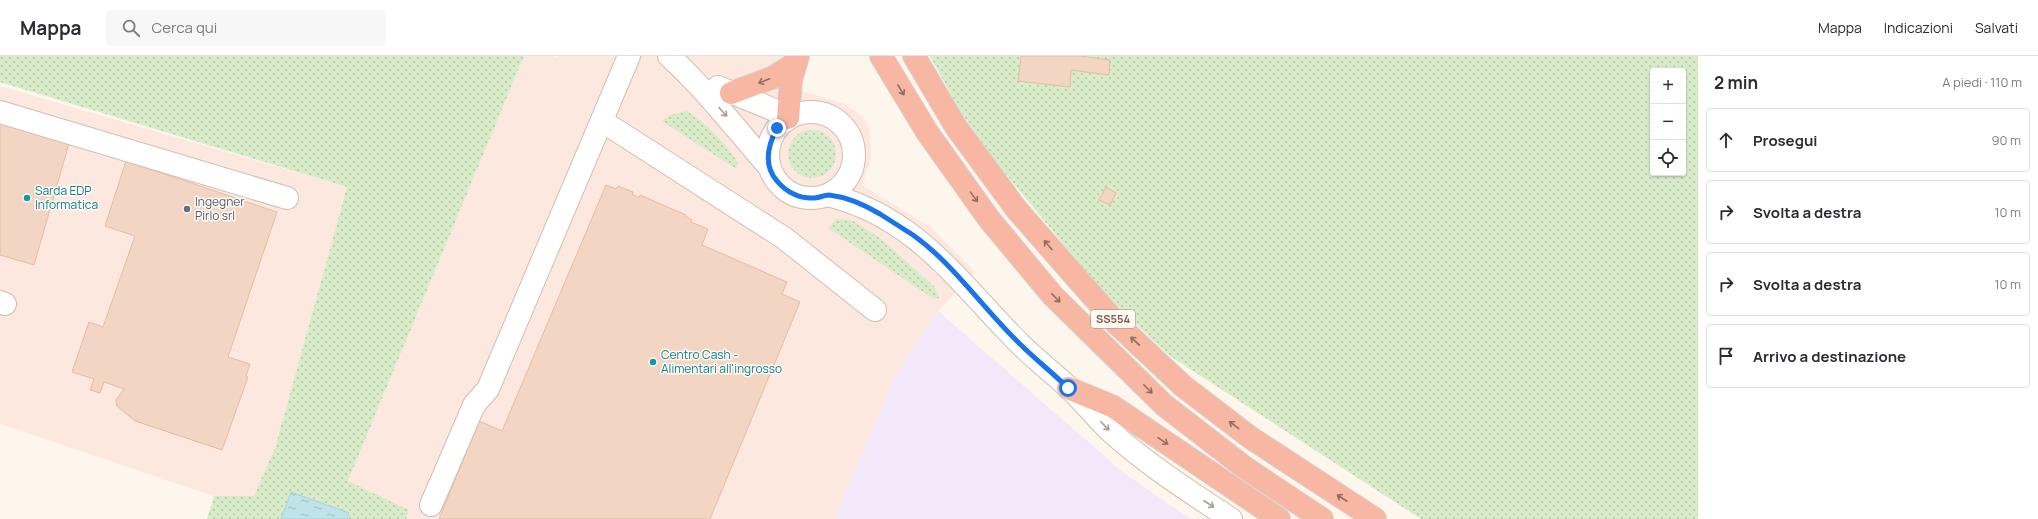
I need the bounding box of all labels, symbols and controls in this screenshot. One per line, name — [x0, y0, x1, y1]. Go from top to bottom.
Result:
search box — [106, 10, 386, 46]
text: Mappa — [20, 15, 82, 41]
icon: search — [120, 17, 142, 39]
text: Cerca qui — [152, 17, 217, 38]
text: Mappa — [1818, 18, 1862, 37]
text: Indicazioni — [1884, 18, 1953, 37]
text: Salvati — [1975, 18, 2018, 37]
map controls — [1650, 68, 1686, 176]
button: + — [1650, 68, 1686, 104]
text: 2 min — [1714, 71, 1758, 94]
text: A piedi · 110 m — [1942, 73, 2022, 91]
one-way arrow — [759, 78, 771, 85]
one-way arrow — [897, 84, 905, 96]
button: − — [1650, 104, 1686, 140]
one-way arrow — [719, 107, 728, 118]
route end — [768, 119, 786, 137]
icon: ahead — [1715, 129, 1737, 151]
text: Prosegui — [1753, 130, 1817, 151]
text: 90 m — [1991, 131, 2021, 149]
button: locate — [1650, 140, 1686, 176]
place label: Sarda EDP Informatica — [35, 182, 98, 213]
one-way arrow — [970, 191, 978, 202]
marker: Sarda EDP Informatica — [22, 193, 32, 203]
place label: Ingegner Pirlo srl — [195, 193, 245, 224]
icon: right — [1715, 201, 1737, 223]
text: Svolta a destra — [1753, 202, 1861, 223]
text: 10 m — [1994, 203, 2021, 221]
marker: Ingegner Pirlo srl — [182, 204, 192, 214]
one-way arrow — [1043, 240, 1052, 250]
icon: right — [1715, 273, 1737, 295]
text: Svolta a destra — [1753, 274, 1861, 295]
text: 10 m — [1994, 275, 2021, 293]
one-way arrow — [1051, 293, 1060, 303]
road number: SS554 — [1091, 310, 1135, 328]
one-way arrow — [1130, 337, 1140, 346]
icon: arrive — [1715, 345, 1737, 367]
place label: Centro Cash - Alimentari all'ingrosso — [661, 346, 782, 377]
text: Arrivo a destinazione — [1753, 346, 1906, 367]
marker: Centro Cash - Alimentari all'ingrosso — [648, 357, 658, 367]
route start — [1059, 379, 1077, 397]
one-way arrow — [1143, 384, 1153, 394]
one-way arrow — [1100, 421, 1110, 431]
one-way arrow — [1229, 421, 1240, 429]
one-way arrow — [1157, 437, 1169, 445]
one-way arrow — [1336, 493, 1348, 501]
one-way arrow — [1203, 500, 1214, 508]

